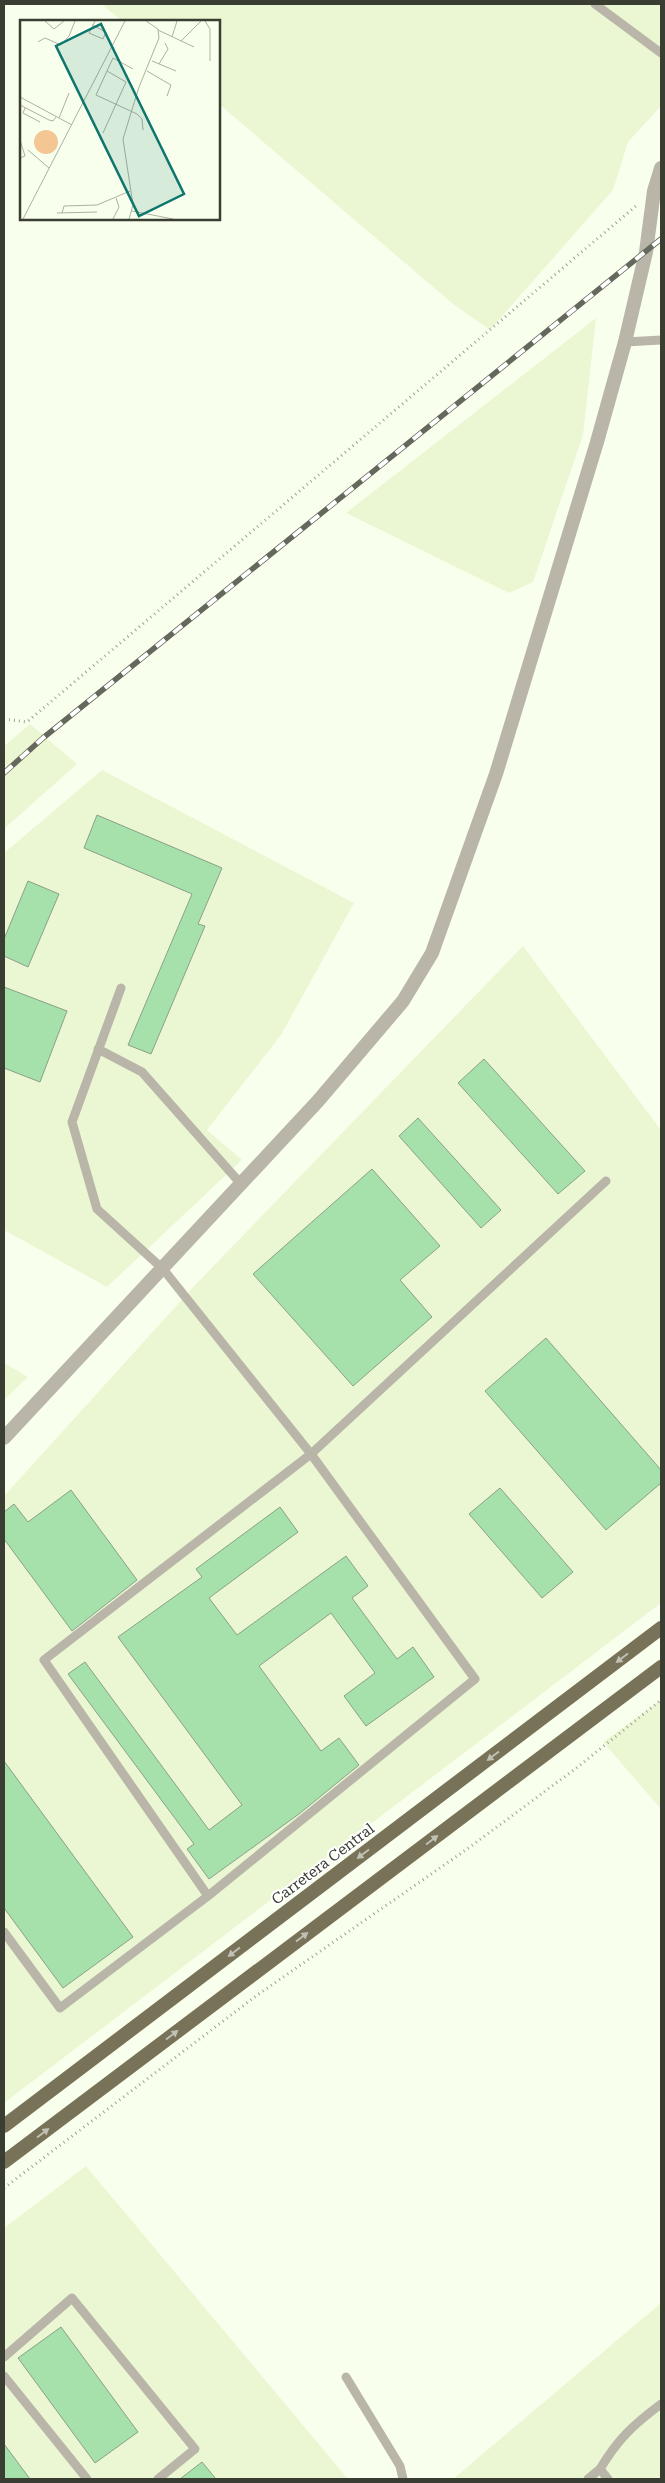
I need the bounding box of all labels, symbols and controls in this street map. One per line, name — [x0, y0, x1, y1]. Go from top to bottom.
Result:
inset map — [20, 20, 220, 220]
one-way arrow — [616, 1652, 629, 1663]
one-way arrow — [486, 1751, 500, 1761]
street label: Carretera Central — [268, 1819, 378, 1909]
one-way arrow — [425, 1834, 438, 1845]
one-way arrow — [356, 1849, 370, 1859]
one-way arrow — [295, 1932, 308, 1943]
one-way arrow — [227, 1947, 241, 1957]
one-way arrow — [165, 2030, 178, 2041]
one-way arrow — [36, 2128, 50, 2138]

